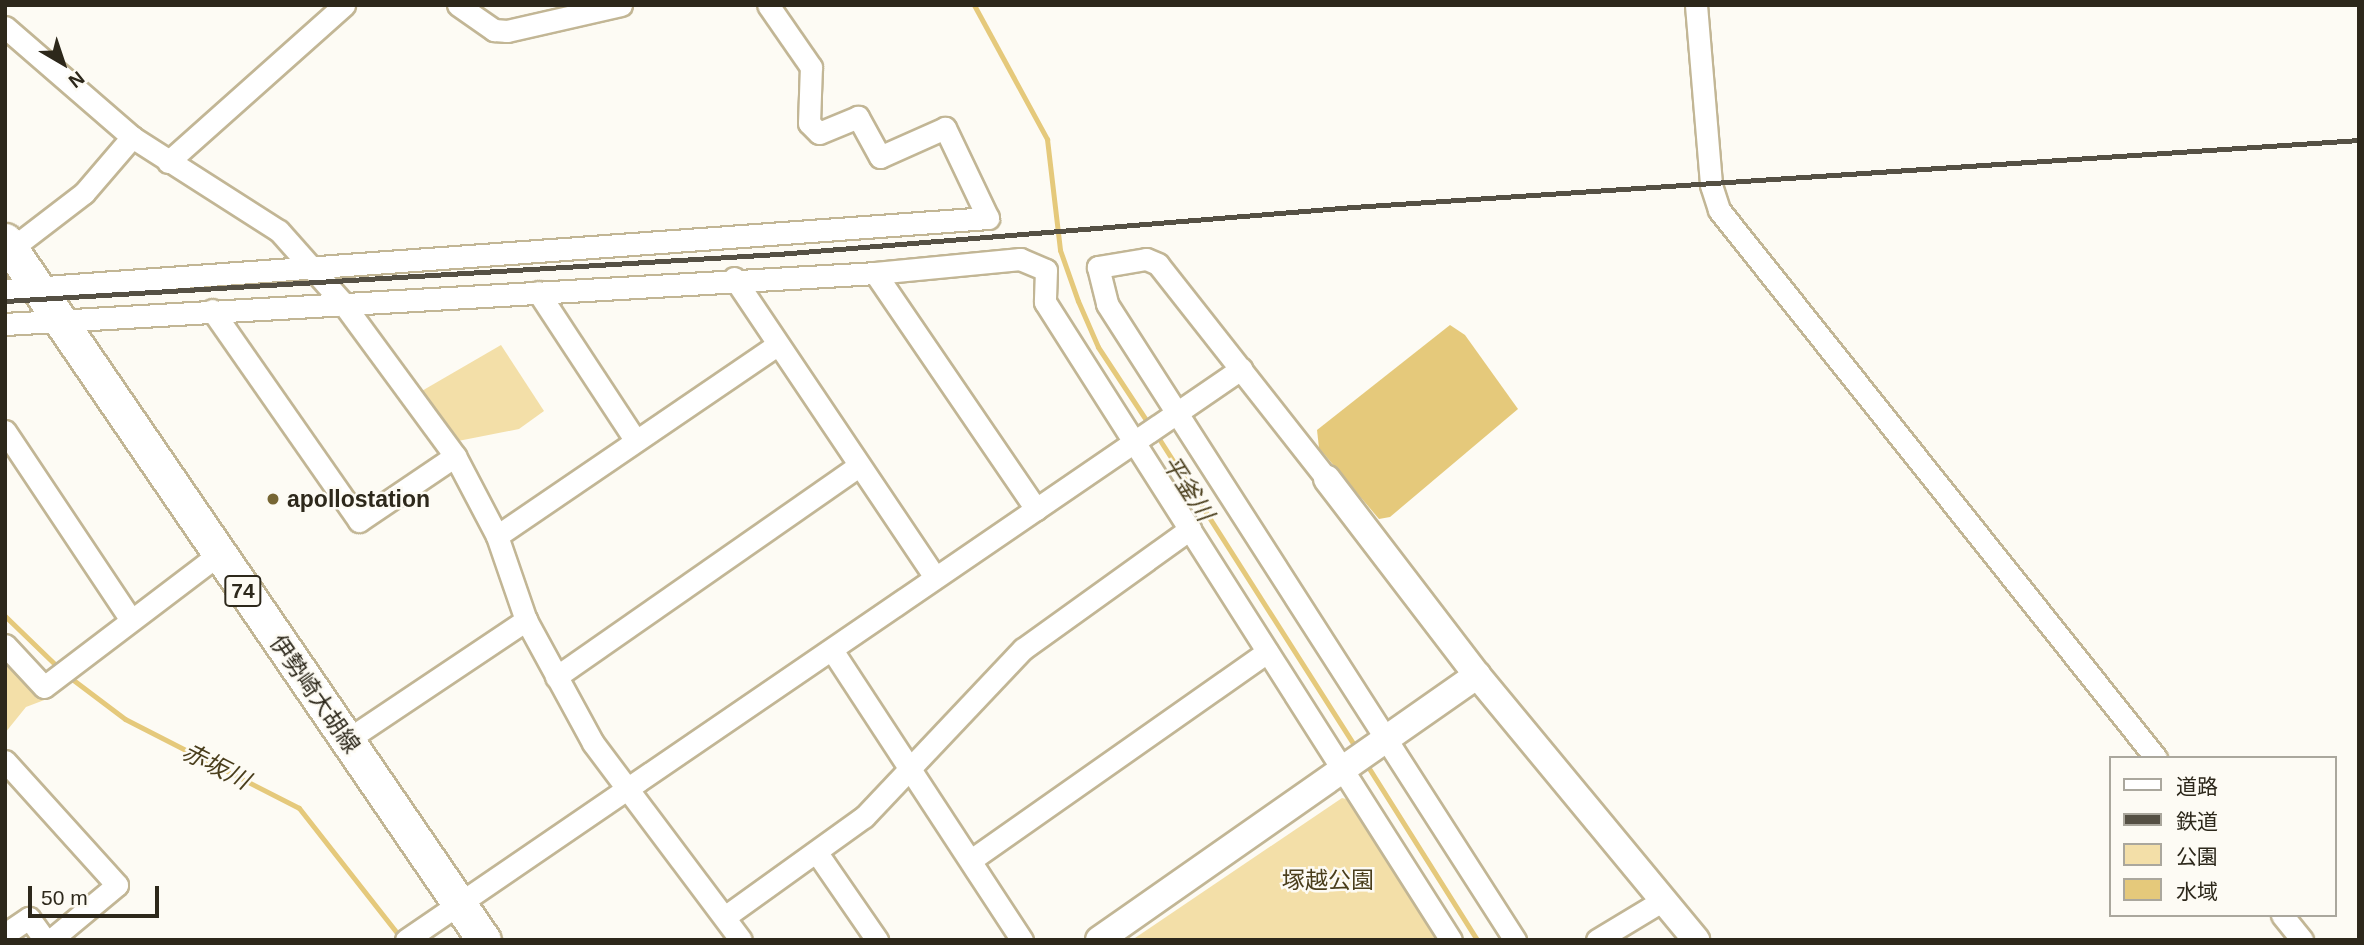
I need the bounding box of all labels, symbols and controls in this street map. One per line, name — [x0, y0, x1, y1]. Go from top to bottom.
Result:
north arrow — [28, 28, 98, 98]
text: N — [65, 67, 88, 92]
water label: 平釜川 — [1156, 450, 1220, 526]
place label: apollostation — [287, 485, 430, 513]
marker: apollostation — [265, 491, 281, 507]
road number: 74 — [224, 574, 262, 608]
street label: 伊勢崎大胡線 — [264, 630, 366, 758]
water label: 赤坂川 — [177, 737, 255, 795]
legend — [2108, 756, 2336, 917]
text: 道路 — [2176, 775, 2218, 798]
text: 鉄道 — [2176, 810, 2218, 833]
text: 公園 — [2176, 845, 2218, 868]
park label: 塚越公園 — [1282, 866, 1374, 894]
scale bar — [32, 872, 163, 916]
text: 水域 — [2176, 880, 2218, 903]
text: 50 m — [41, 886, 88, 909]

